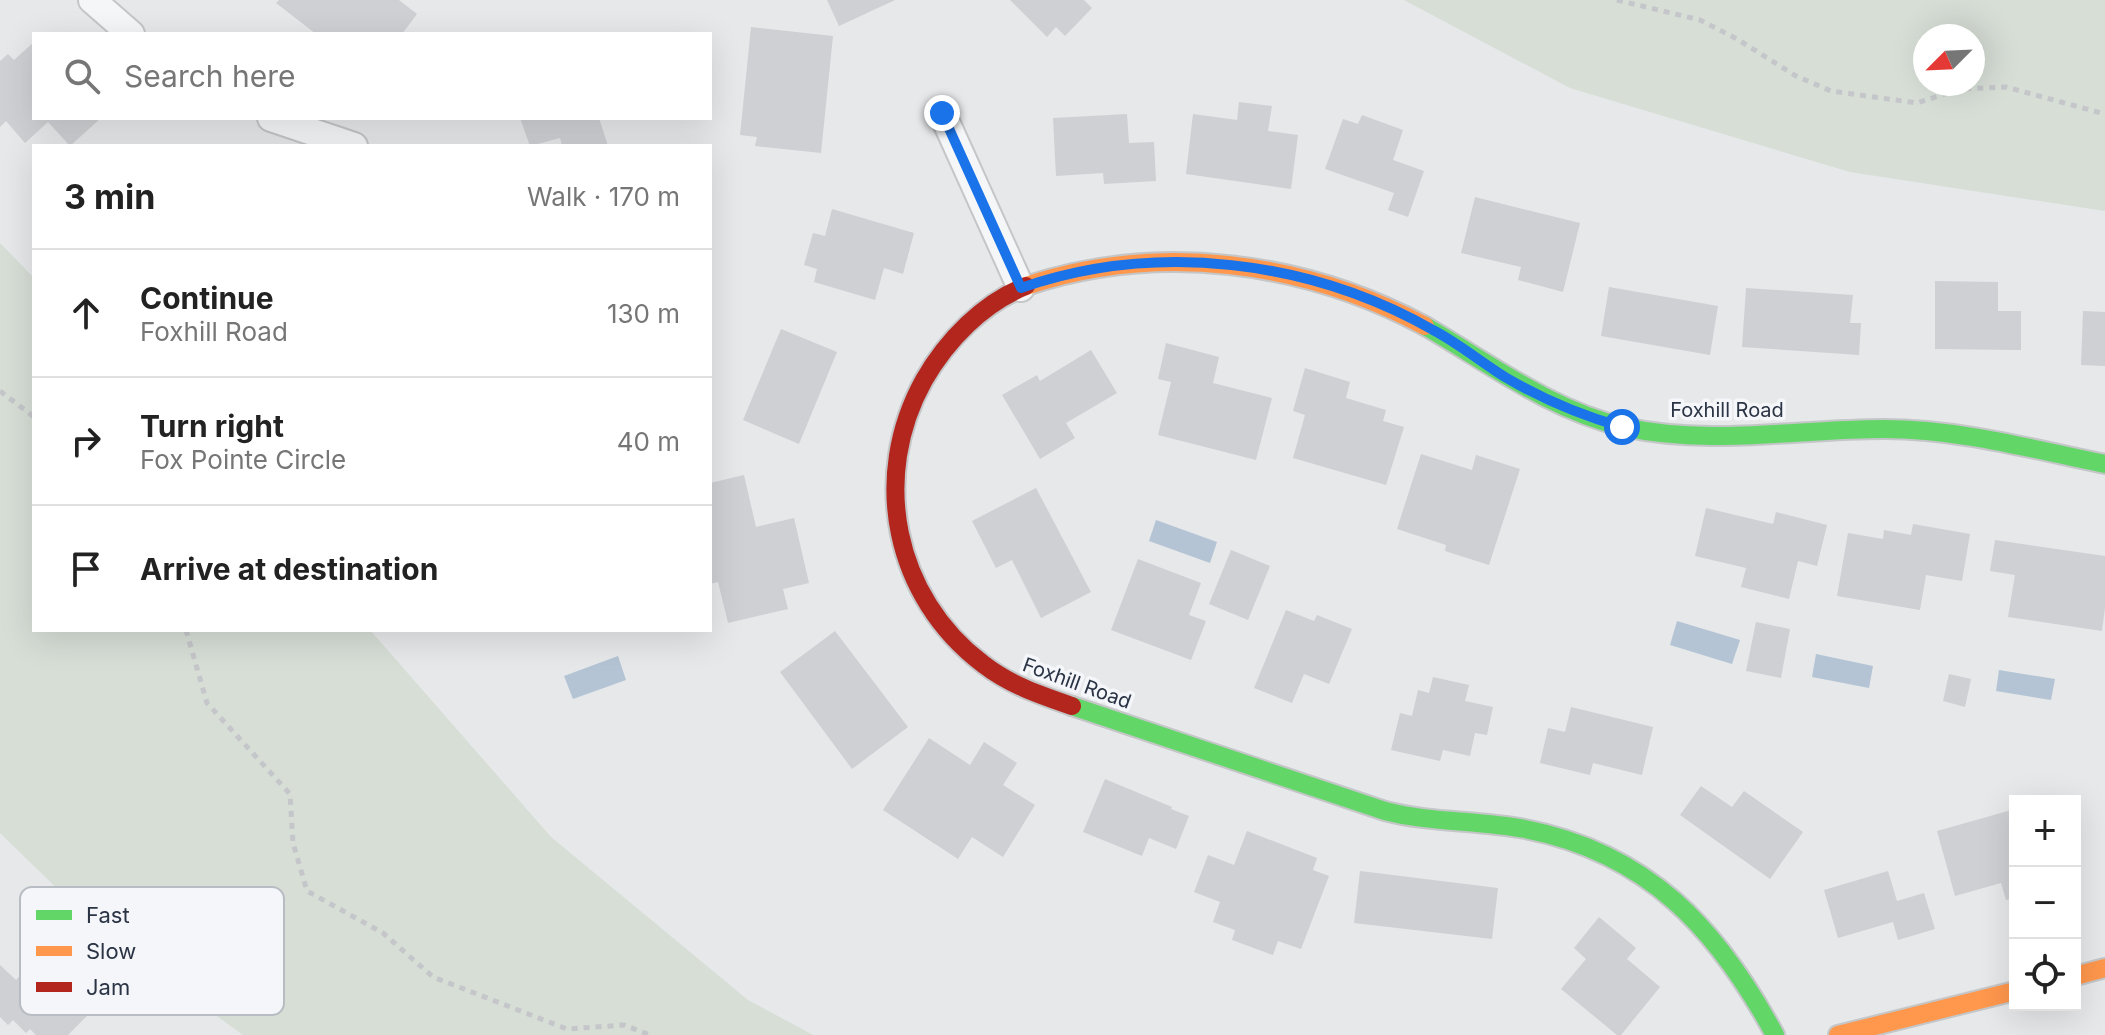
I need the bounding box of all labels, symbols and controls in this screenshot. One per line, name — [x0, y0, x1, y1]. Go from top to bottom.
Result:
north arrow — [1913, 24, 1985, 96]
search box — [32, 32, 712, 120]
icon: search — [60, 54, 104, 98]
text: Search here — [124, 58, 296, 94]
route end — [924, 95, 960, 131]
text: 3 min — [64, 176, 155, 217]
text: Walk · 170 m — [527, 181, 680, 212]
text: Continue — [140, 280, 274, 316]
icon: ahead — [64, 291, 108, 335]
text: 130 m — [607, 298, 680, 329]
text: Foxhill Road — [140, 316, 288, 347]
street label: Foxhill Road — [1670, 398, 1784, 422]
text: Turn right — [140, 408, 284, 444]
route start — [1604, 409, 1640, 445]
icon: right — [64, 419, 108, 463]
text: 40 m — [617, 426, 680, 457]
text: Fox Pointe Circle — [140, 444, 346, 475]
icon: arrive — [64, 547, 108, 591]
text: Arrive at destination — [140, 551, 438, 587]
street label: Foxhill Road — [1019, 652, 1135, 714]
map controls — [2009, 795, 2081, 1011]
button: + — [2009, 795, 2081, 867]
button: − — [2009, 867, 2081, 939]
legend — [20, 887, 284, 1015]
text: Fast — [86, 902, 130, 928]
text: Slow — [86, 938, 136, 964]
button: locate — [2009, 939, 2081, 1011]
text: Jam — [86, 974, 130, 1000]

